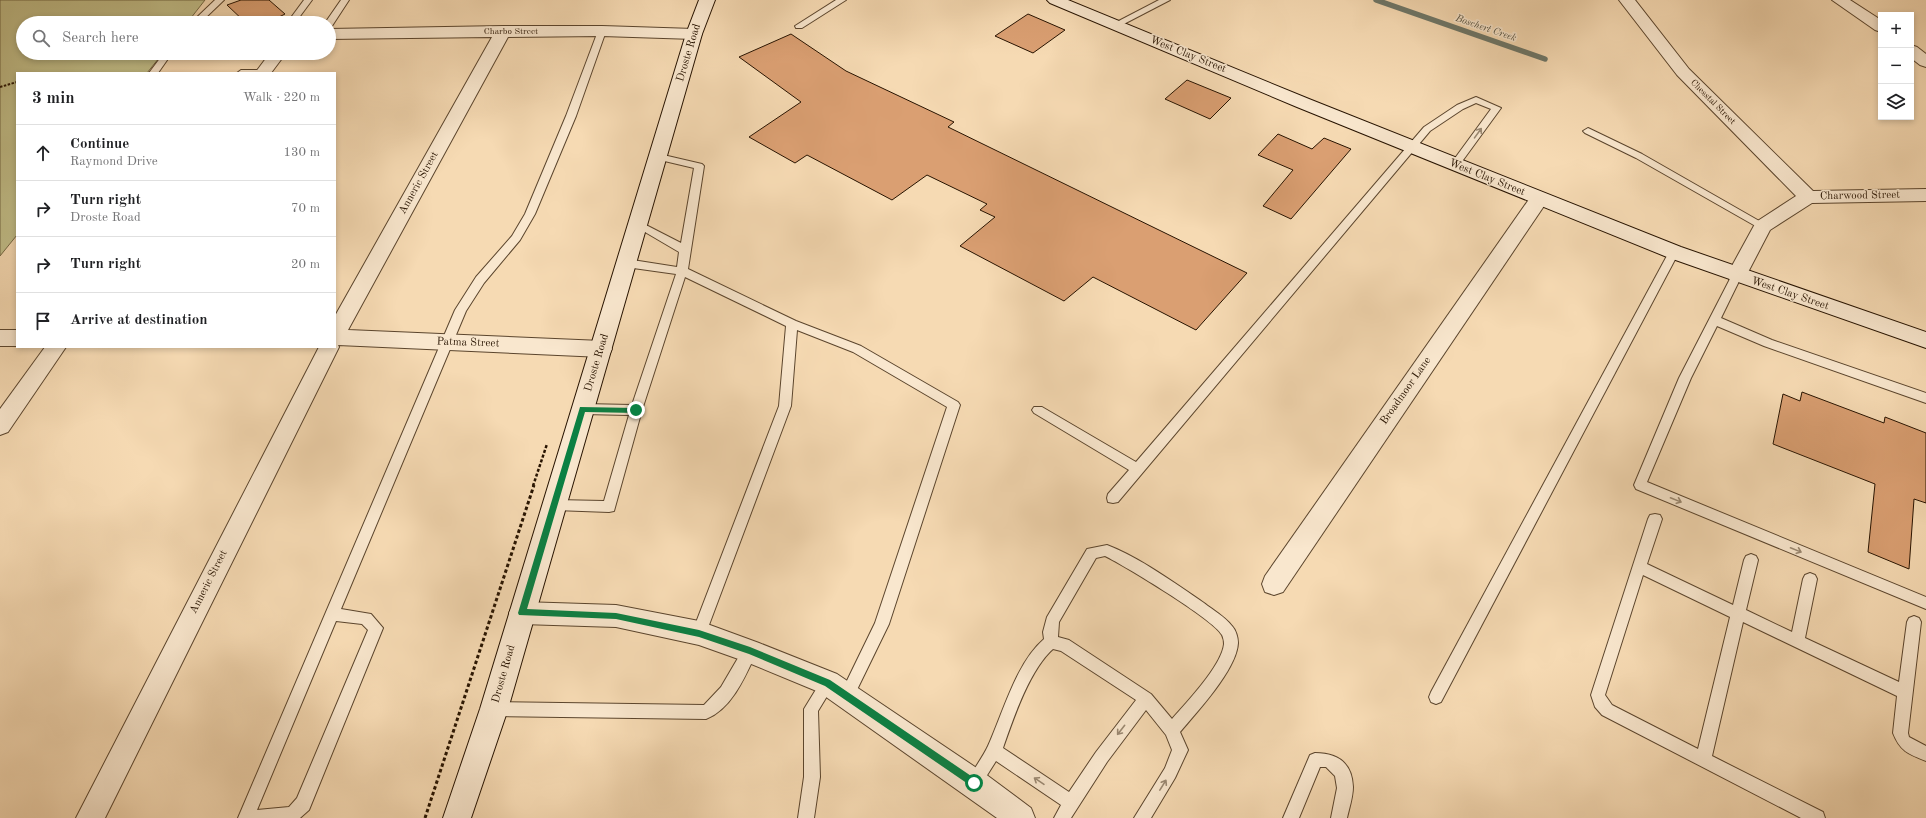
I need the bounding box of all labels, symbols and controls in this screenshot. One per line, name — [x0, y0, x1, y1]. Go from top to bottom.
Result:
map controls — [1878, 12, 1914, 120]
button: + — [1878, 12, 1914, 48]
water label: Boschert Creek — [1453, 13, 1518, 43]
search box — [16, 16, 336, 60]
street label: Droste Road — [675, 23, 703, 83]
icon: search — [30, 27, 52, 49]
street label: Charbo Street — [484, 27, 538, 36]
text: Search here — [62, 31, 139, 46]
street label: West Clay Street — [1148, 35, 1228, 75]
button: − — [1878, 48, 1914, 84]
street label: Chesstal Street — [1689, 78, 1737, 126]
button: layers — [1878, 84, 1914, 120]
text: 3 min — [32, 90, 75, 107]
text: Walk · 220 m — [243, 91, 320, 104]
one-way arrow — [1474, 127, 1482, 138]
text: Continue — [70, 137, 129, 152]
icon: ahead — [32, 142, 54, 164]
text: 130 m — [283, 146, 320, 159]
street label: Anneric Street — [397, 150, 441, 216]
text: Raymond Drive — [70, 155, 158, 168]
street label: West Clay Street — [1447, 158, 1527, 198]
street label: Charwood Street — [1820, 190, 1900, 202]
text: Turn right — [70, 193, 141, 208]
icon: right — [32, 198, 54, 220]
text: 70 m — [291, 202, 320, 215]
text: Droste Road — [70, 211, 141, 224]
icon: right — [32, 254, 54, 276]
text: Turn right — [70, 257, 141, 272]
text: 20 m — [291, 258, 320, 271]
street label: West Clay Street — [1750, 276, 1830, 312]
icon: arrive — [32, 310, 54, 332]
text: Arrive at destination — [70, 313, 208, 328]
street label: Droste Road — [583, 333, 611, 393]
street label: Patma Street — [436, 336, 500, 350]
street label: Broadmoor Lane — [1379, 355, 1433, 427]
route end — [627, 401, 645, 419]
one-way arrow — [1669, 497, 1681, 504]
one-way arrow — [1789, 546, 1801, 554]
street label: Anneric Street — [188, 548, 230, 616]
street label: Droste Road — [490, 643, 518, 704]
one-way arrow — [1117, 724, 1126, 735]
route start — [965, 774, 983, 792]
one-way arrow — [1033, 777, 1044, 785]
one-way arrow — [1159, 779, 1167, 791]

